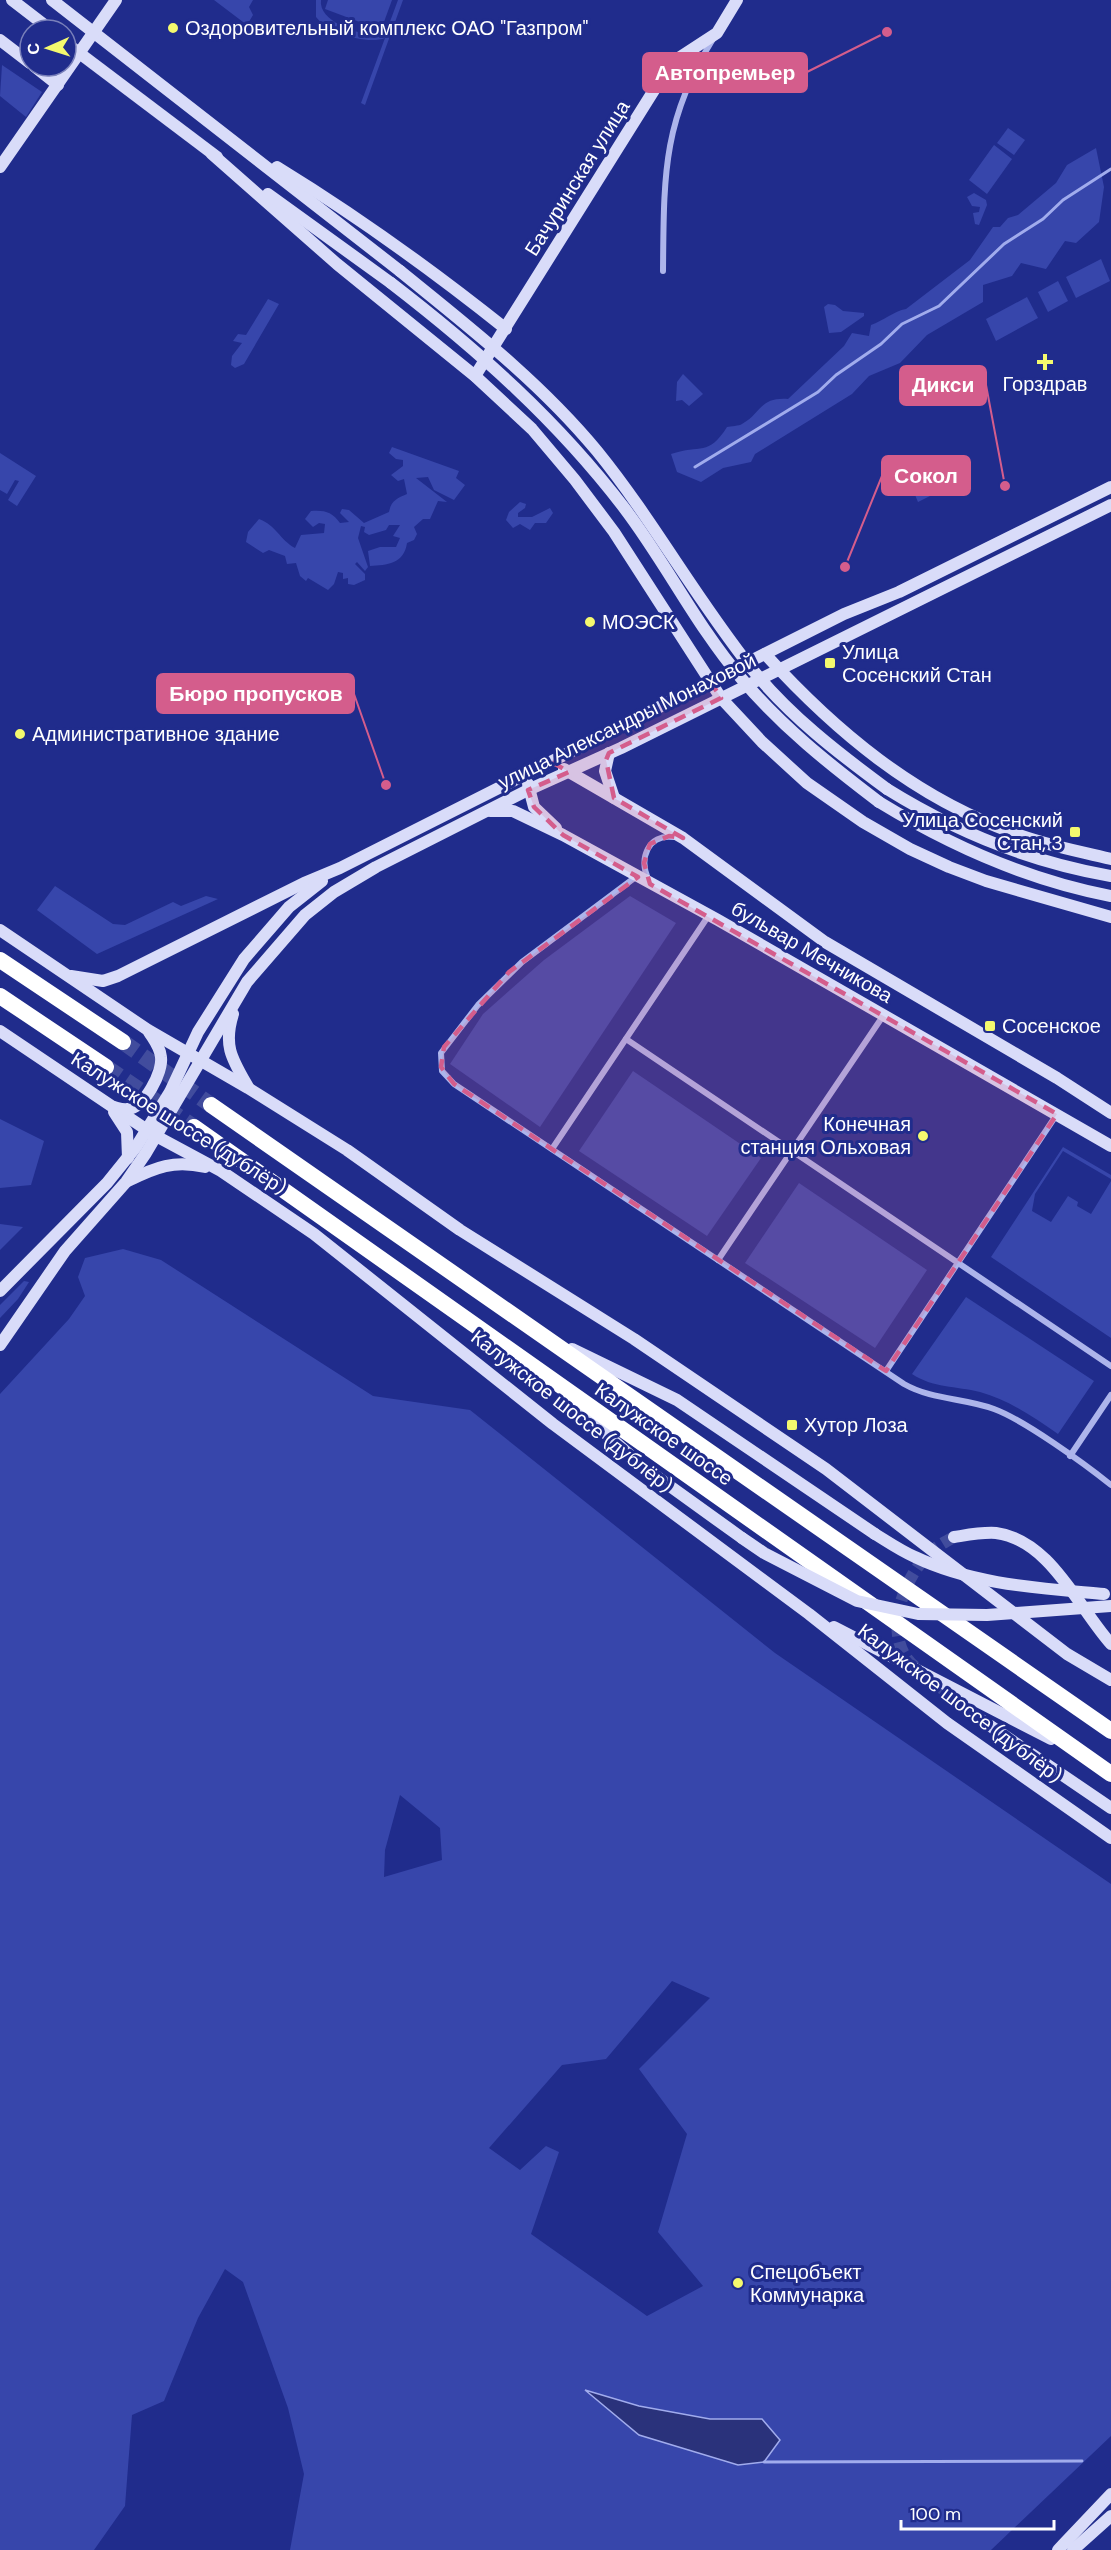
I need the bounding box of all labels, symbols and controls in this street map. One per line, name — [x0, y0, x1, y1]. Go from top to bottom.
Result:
place label: Оздоровительный комплекс ОАО "Газпром" — [185, 15, 589, 41]
north arrow — [18, 18, 78, 78]
marker: Оздоровительный комплекс ОАО "Газпром" — [166, 21, 180, 35]
text: С — [23, 42, 44, 55]
callout: Автопремьер — [643, 53, 807, 92]
text: Автопремьер — [655, 59, 795, 87]
street label: Бачуринская улица — [519, 95, 636, 261]
marker: Горздрав — [1038, 355, 1052, 369]
callout: Дикси — [900, 366, 986, 405]
text: Дикси — [912, 371, 974, 399]
place label: Горздрав — [1003, 371, 1087, 397]
callout: Сокол — [882, 456, 970, 495]
text: Сокол — [894, 462, 958, 490]
place label: МОЭСК — [602, 609, 675, 635]
marker: МОЭСК — [583, 615, 597, 629]
place label: Улица Сосенский Стан — [842, 639, 992, 688]
street label: улица Александры Монаховой — [494, 647, 760, 795]
marker: Улица Сосенский Стан — [823, 656, 837, 670]
callout: Бюро пропусков — [157, 674, 354, 713]
text: Бюро пропусков — [169, 680, 343, 708]
place label: Административное здание — [32, 721, 280, 747]
marker: Административное здание — [13, 727, 27, 741]
place label: Улица Сосенский Стан, 3 — [902, 807, 1063, 856]
marker: Улица Сосенский Стан, 3 — [1068, 825, 1082, 839]
street label: бульвар Мечникова — [727, 895, 898, 1009]
place label: Сосенское — [1002, 1013, 1101, 1039]
marker: Сосенское — [983, 1019, 997, 1033]
street label: Калужское шоссе (дублёр) — [66, 1046, 292, 1200]
place label: Конечная станция Ольховая — [740, 1111, 911, 1160]
marker: Конечная станция Ольховая — [916, 1129, 930, 1143]
street label: Калужское шоссе (дублёр) — [466, 1325, 678, 1497]
street label: Калужское шоссе — [590, 1377, 738, 1491]
place label: Хутор Лоза — [804, 1412, 909, 1438]
marker: Хутор Лоза — [785, 1418, 799, 1432]
street label: Калужское шоссе (дублёр) — [853, 1618, 1067, 1788]
place label: Спецобъект Коммунарка — [750, 2259, 865, 2308]
marker: Спецобъект Коммунарка — [731, 2276, 745, 2290]
scale bar — [901, 2493, 1054, 2531]
text: 100 m — [910, 2502, 961, 2526]

